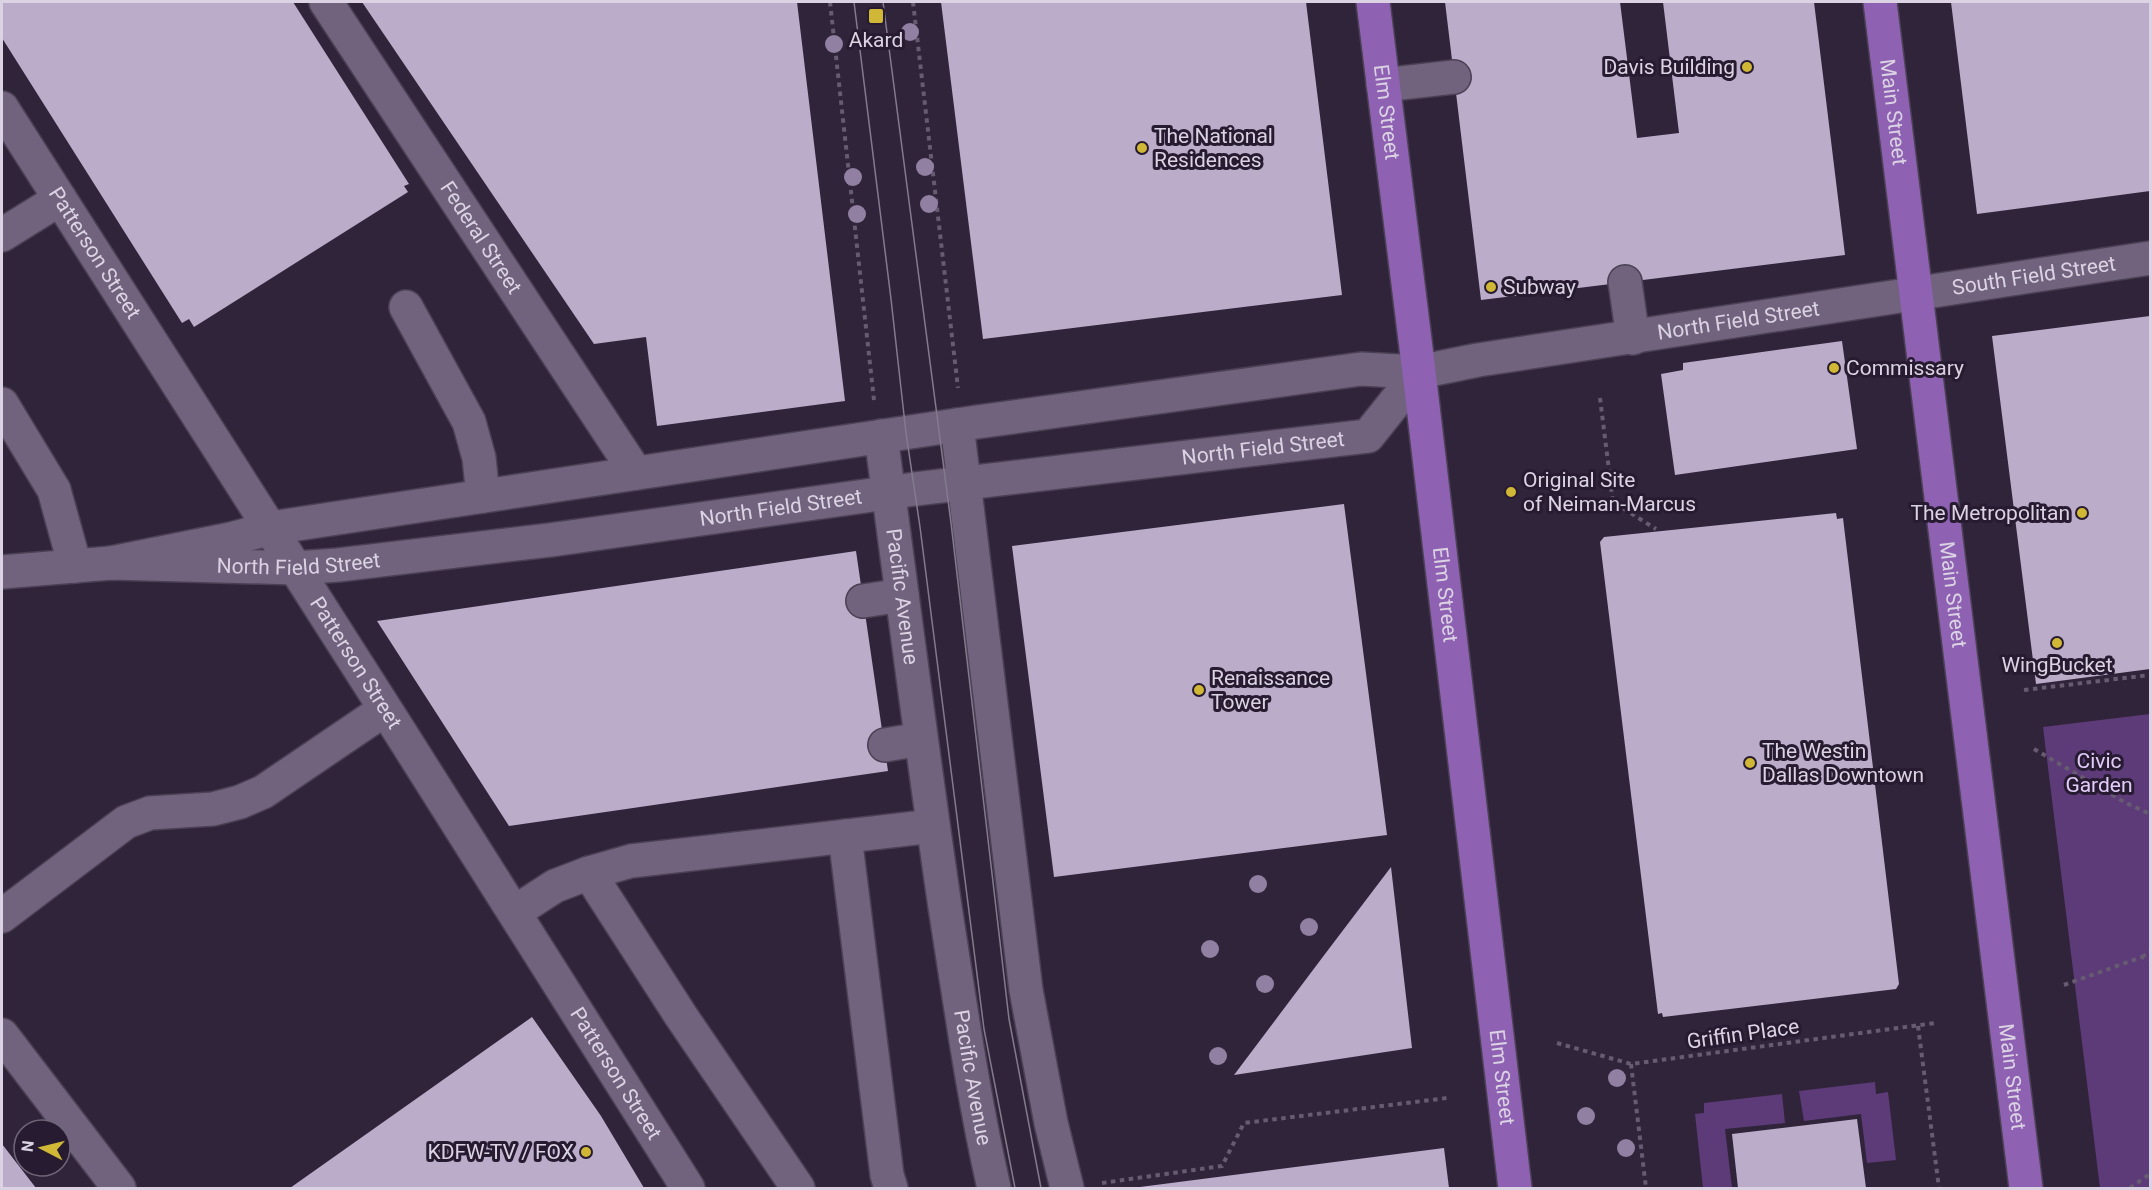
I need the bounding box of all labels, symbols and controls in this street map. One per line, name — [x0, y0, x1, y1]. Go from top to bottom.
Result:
marker: Akard — [867, 7, 885, 25]
place label: Akard — [849, 28, 903, 52]
place label: Davis Building — [1603, 55, 1735, 79]
street label: Main Street — [1875, 58, 1912, 167]
marker: Davis Building — [1740, 60, 1754, 74]
street label: Elm Street — [1369, 63, 1405, 161]
place label: The National Residences — [1154, 124, 1273, 172]
marker: The National Residences — [1135, 141, 1149, 155]
street label: Federal Street — [435, 177, 527, 298]
street label: Patterson Street — [44, 182, 146, 323]
street label: South Field Street — [1950, 251, 2117, 300]
place label: Subway — [1503, 275, 1576, 299]
marker: Subway — [1484, 280, 1498, 294]
street label: North Field Street — [1656, 296, 1821, 345]
place label: Commissary — [1846, 356, 1964, 380]
marker: Commissary — [1827, 361, 1841, 375]
street label: North Field Street — [1180, 427, 1346, 470]
place label: Original Site of Neiman-Marcus — [1523, 468, 1696, 516]
street label: North Field Street — [698, 485, 864, 531]
marker: Original Site of Neiman-Marcus — [1504, 485, 1518, 499]
place label: The Metropolitan — [1910, 501, 2070, 525]
marker: The Metropolitan — [2075, 506, 2089, 520]
street label: Pacific Avenue — [881, 527, 923, 666]
street label: Main Street — [1934, 540, 1971, 649]
street label: Elm Street — [1428, 545, 1463, 644]
street label: North Field Street — [216, 548, 382, 580]
street label: Patterson Street — [305, 592, 407, 733]
marker: WingBucket — [2050, 636, 2064, 650]
place label: WingBucket — [2001, 653, 2113, 677]
place label: Renaissance Tower — [1211, 666, 1330, 714]
marker: Renaissance Tower — [1192, 683, 1206, 697]
place label: The Westin Dallas Downtown — [1762, 739, 1924, 787]
park label: Civic Garden — [2065, 749, 2133, 797]
marker: The Westin Dallas Downtown — [1743, 756, 1757, 770]
street label: Patterson Street — [565, 1003, 666, 1144]
street label: Pacific Avenue — [949, 1008, 997, 1147]
street label: Griffin Place — [1685, 1014, 1801, 1054]
street label: Main Street — [1994, 1022, 2031, 1132]
street label: Elm Street — [1484, 1028, 1520, 1127]
north arrow — [12, 1118, 72, 1178]
text: N — [17, 1139, 38, 1153]
place label: KDFW-TV / FOX — [427, 1140, 574, 1164]
marker: KDFW-TV / FOX — [579, 1145, 593, 1159]

